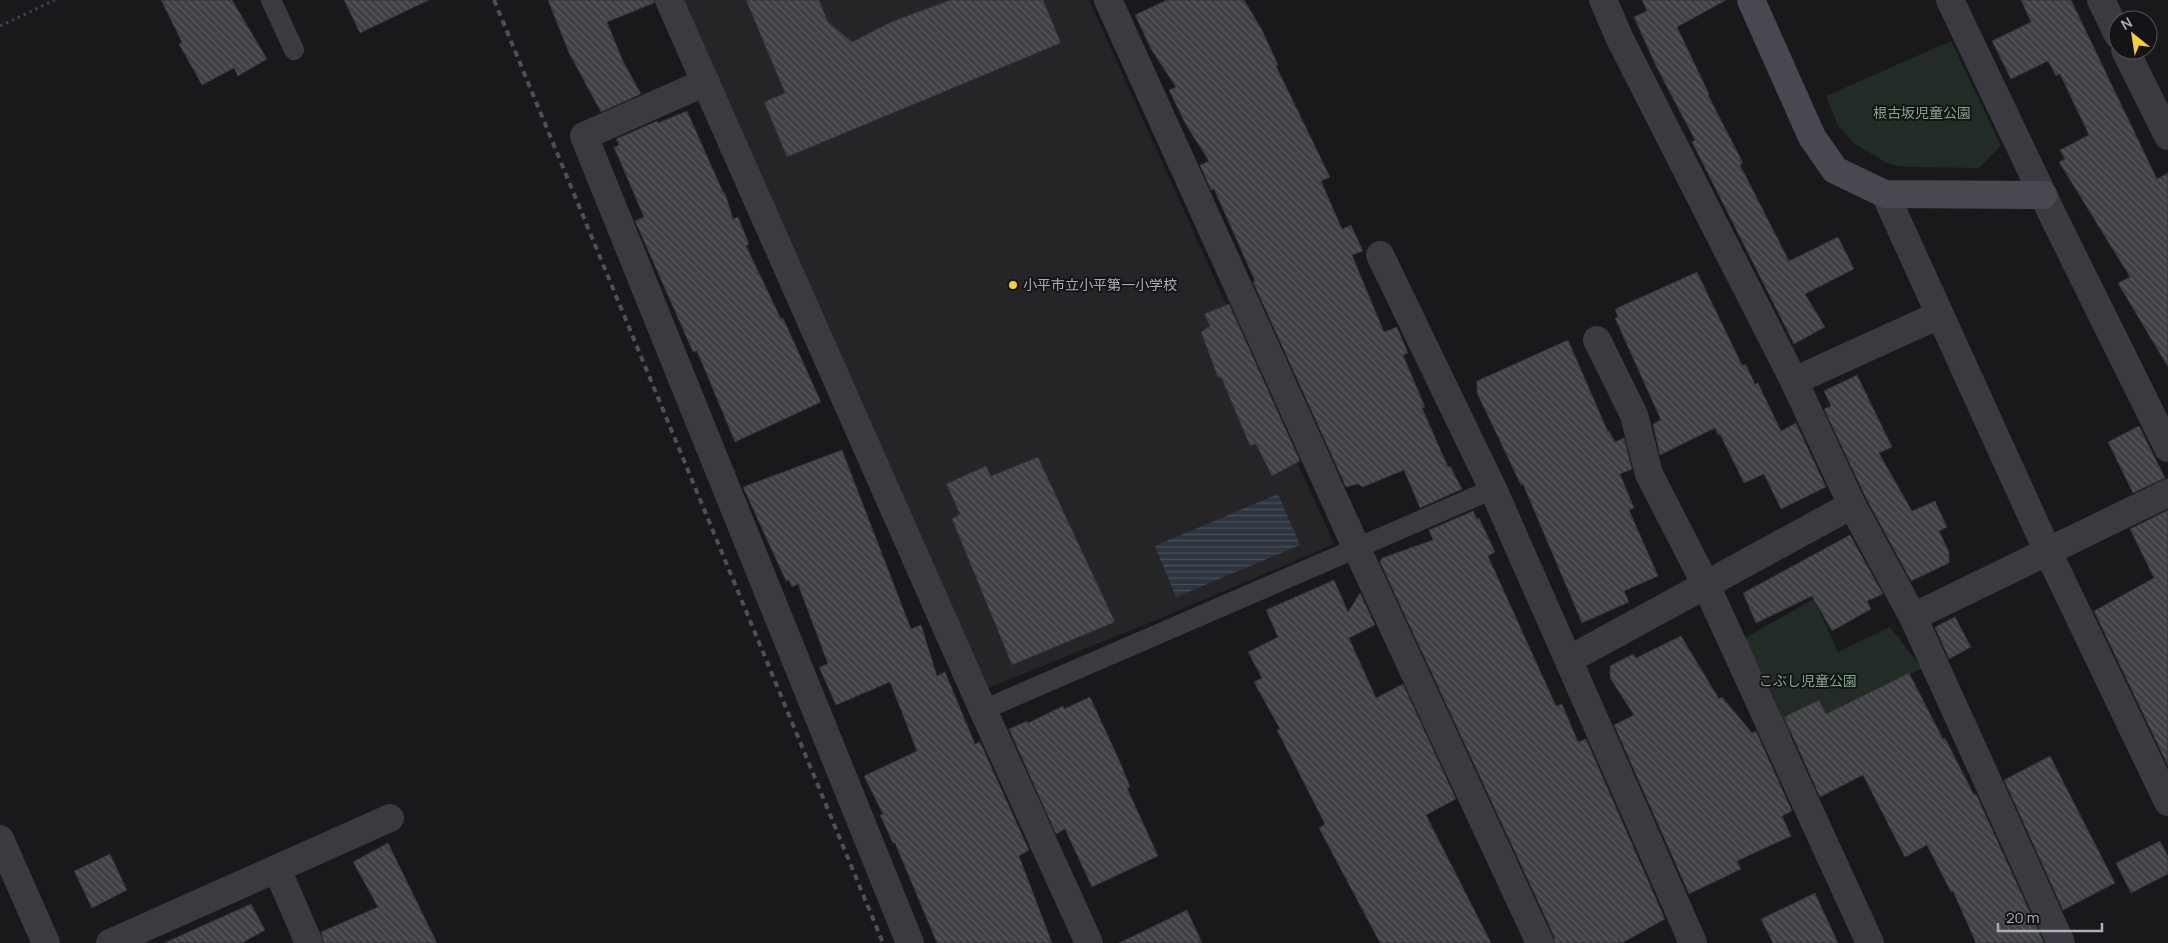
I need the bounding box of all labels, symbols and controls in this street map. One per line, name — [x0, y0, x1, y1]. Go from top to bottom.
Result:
north arrow — [2108, 10, 2158, 60]
text: N — [2117, 13, 2135, 34]
park label: 根古坂児童公園 — [1873, 103, 1971, 122]
place label: 小平市立小平第一小学校 — [1023, 275, 1177, 294]
marker: 小平市立小平第一小学校 — [1007, 279, 1019, 291]
park label: こぶし児童公園 — [1759, 671, 1857, 690]
scale bar — [1998, 900, 2102, 932]
text: 20 m — [2006, 907, 2039, 928]

